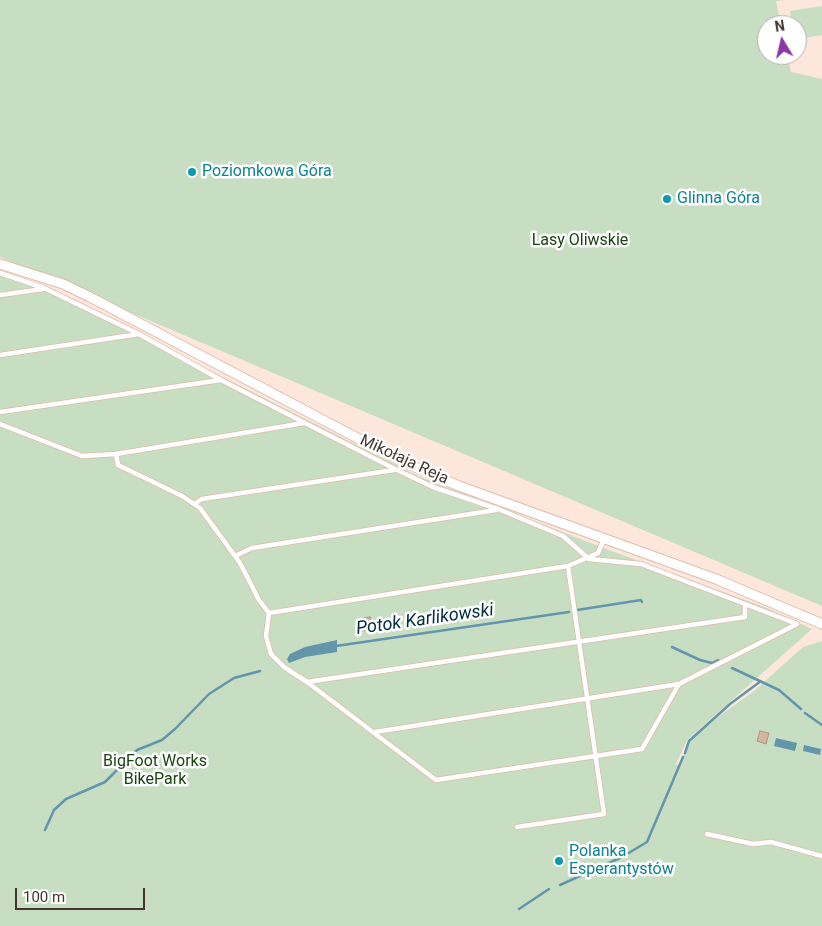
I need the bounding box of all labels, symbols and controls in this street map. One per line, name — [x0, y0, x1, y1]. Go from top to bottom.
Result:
north arrow — [757, 15, 807, 65]
text: N — [774, 17, 786, 35]
place label: Poziomkowa Góra — [202, 162, 332, 182]
marker: Poziomkowa Góra — [186, 166, 198, 178]
place label: Glinna Góra — [677, 189, 760, 209]
marker: Glinna Góra — [661, 193, 673, 205]
park label: Lasy Oliwskie — [532, 231, 628, 251]
street label: Mikołaja Reja — [357, 431, 451, 489]
water label: Potok Karlikowski — [355, 600, 495, 640]
park label: BigFoot Works BikePark — [103, 752, 207, 790]
place label: Polanka Esperantystów — [569, 842, 674, 880]
marker: Polanka Esperantystów — [553, 855, 565, 867]
scale bar — [18, 878, 148, 910]
text: 100 m — [23, 888, 65, 906]

